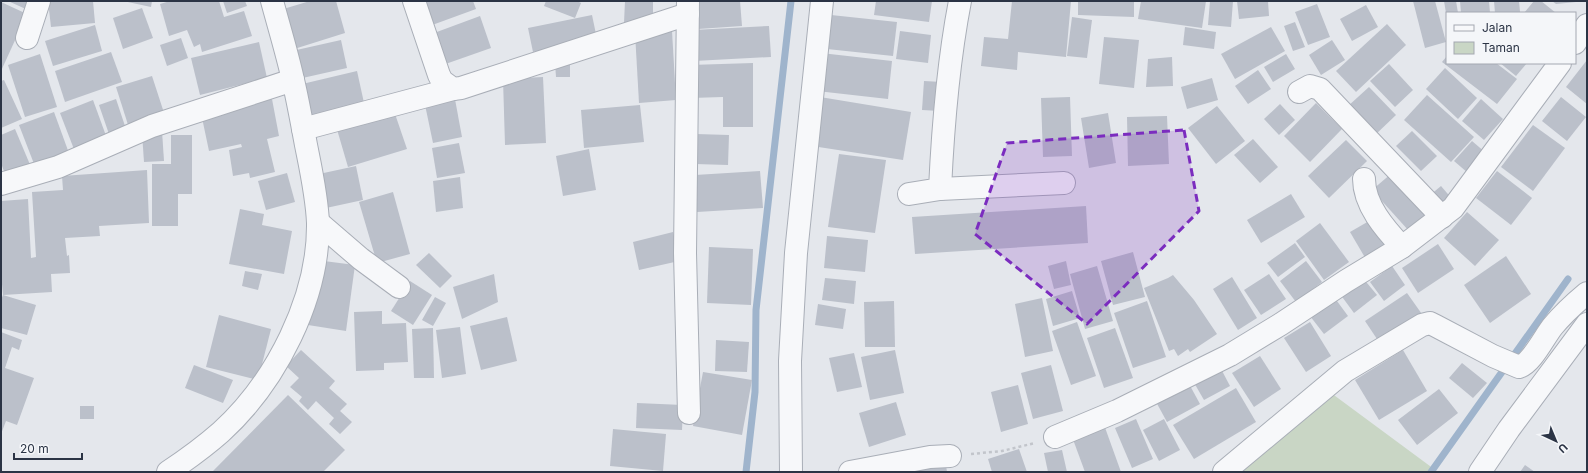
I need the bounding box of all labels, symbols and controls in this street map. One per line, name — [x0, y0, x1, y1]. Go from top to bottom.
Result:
legend — [1446, 12, 1576, 64]
text: Jalan — [1482, 20, 1512, 35]
text: Taman — [1482, 40, 1520, 55]
north arrow — [1536, 421, 1576, 461]
scale bar — [14, 435, 82, 461]
text: U — [1555, 440, 1571, 456]
text: 20 m — [20, 441, 49, 456]

